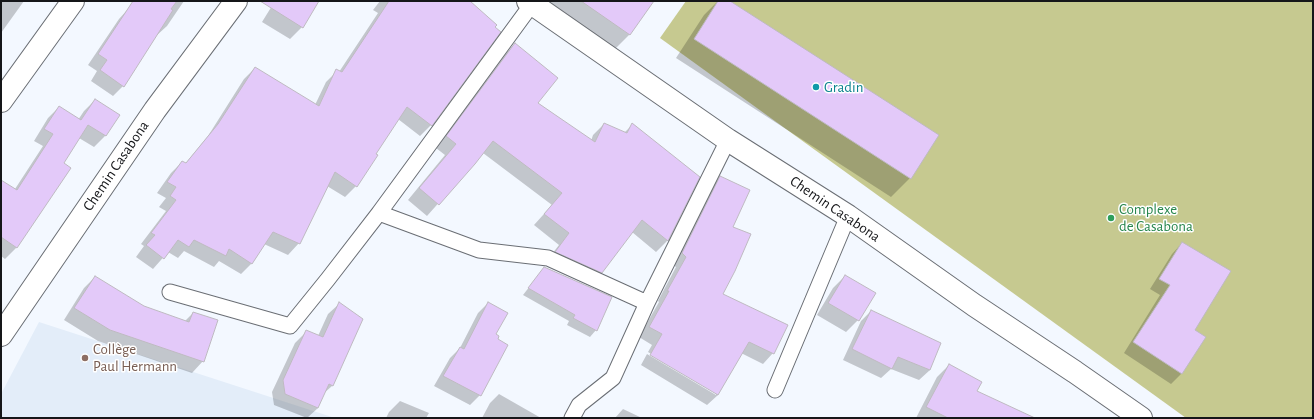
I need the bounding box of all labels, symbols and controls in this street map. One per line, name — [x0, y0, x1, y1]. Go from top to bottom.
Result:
place label: Gradin — [824, 78, 863, 96]
marker: Gradin — [811, 82, 821, 92]
street label: Chemin Casabona — [79, 117, 153, 215]
street label: Chemin Casabona — [786, 172, 884, 246]
place label: Complexe de Casabona — [1119, 200, 1193, 235]
marker: Complexe de Casabona — [1106, 213, 1116, 223]
place label: Collège Paul Hermann — [93, 340, 177, 375]
marker: Collège Paul Hermann — [80, 353, 90, 363]

